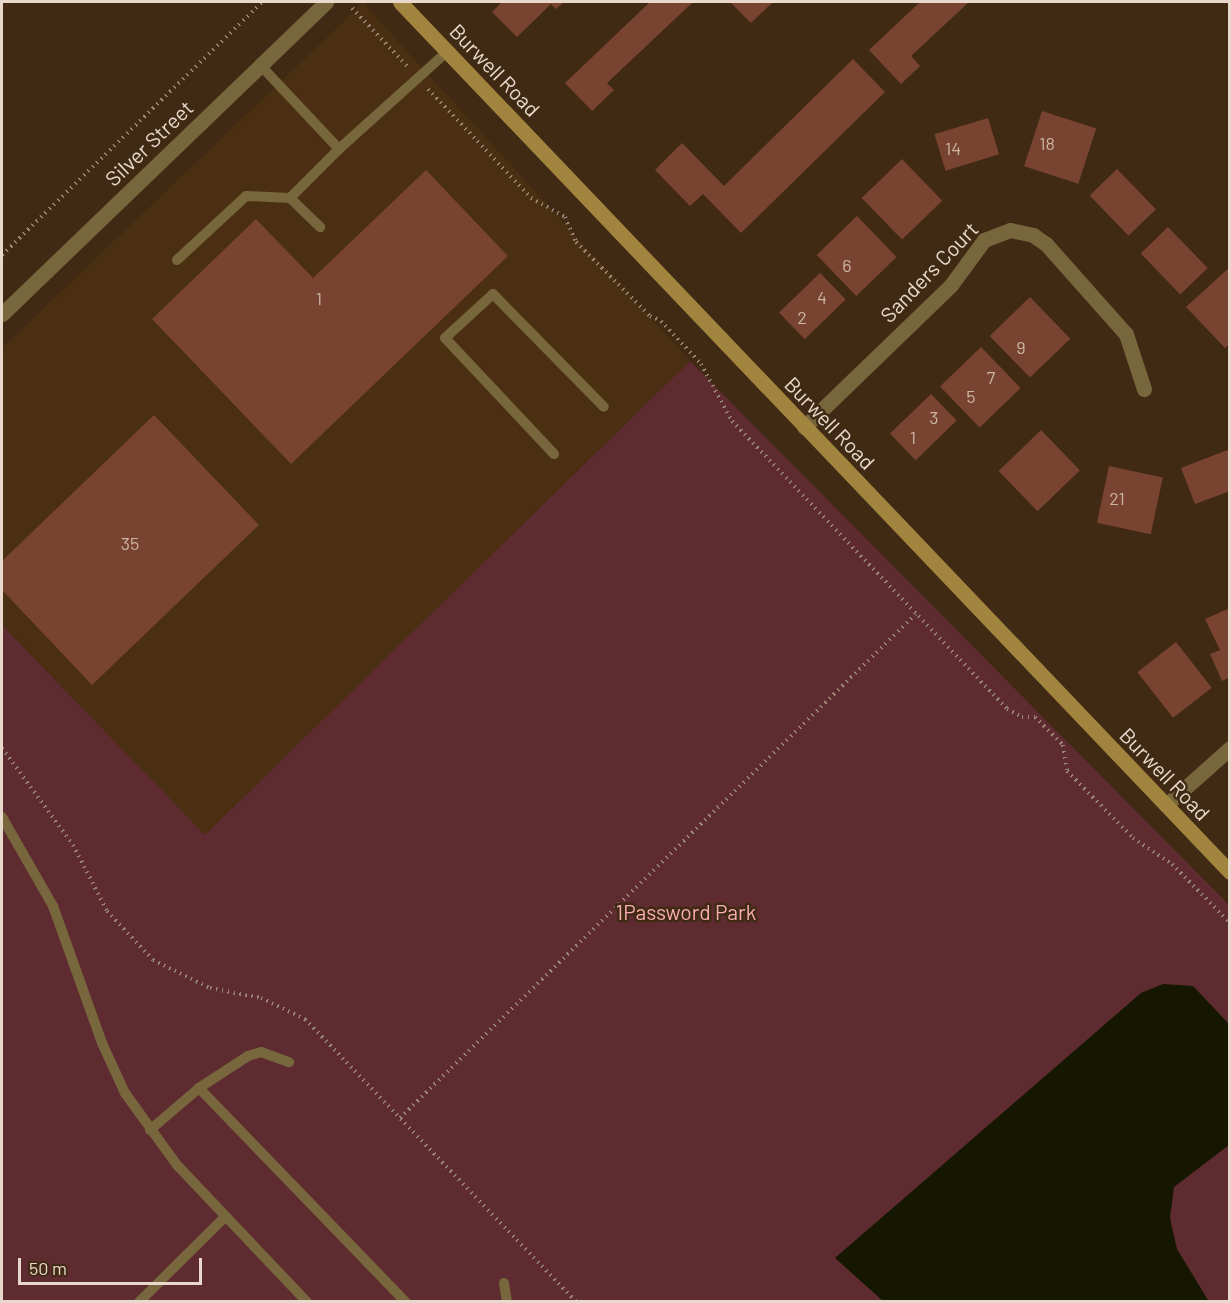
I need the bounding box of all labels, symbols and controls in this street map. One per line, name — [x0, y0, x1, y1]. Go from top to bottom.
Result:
street label: Burwell Road — [445, 19, 545, 121]
street label: Silver Street — [100, 95, 198, 191]
house number: 18 — [1039, 132, 1055, 154]
house number: 14 — [945, 137, 961, 159]
street label: Sanders Court — [875, 217, 983, 327]
house number: 6 — [842, 254, 852, 276]
house number: 4 — [817, 286, 827, 308]
house number: 1 — [316, 287, 322, 309]
house number: 2 — [797, 306, 807, 328]
house number: 9 — [1016, 336, 1026, 358]
house number: 7 — [987, 366, 995, 388]
street label: Burwell Road — [780, 372, 880, 474]
house number: 5 — [966, 385, 976, 407]
house number: 3 — [929, 406, 939, 428]
house number: 1 — [910, 426, 916, 448]
house number: 21 — [1109, 487, 1125, 509]
house number: 35 — [121, 532, 139, 554]
street label: Burwell Road — [1115, 723, 1215, 825]
park label: 1Password Park — [616, 899, 756, 925]
scale bar — [21, 1246, 206, 1284]
text: 50 m — [29, 1257, 67, 1279]

